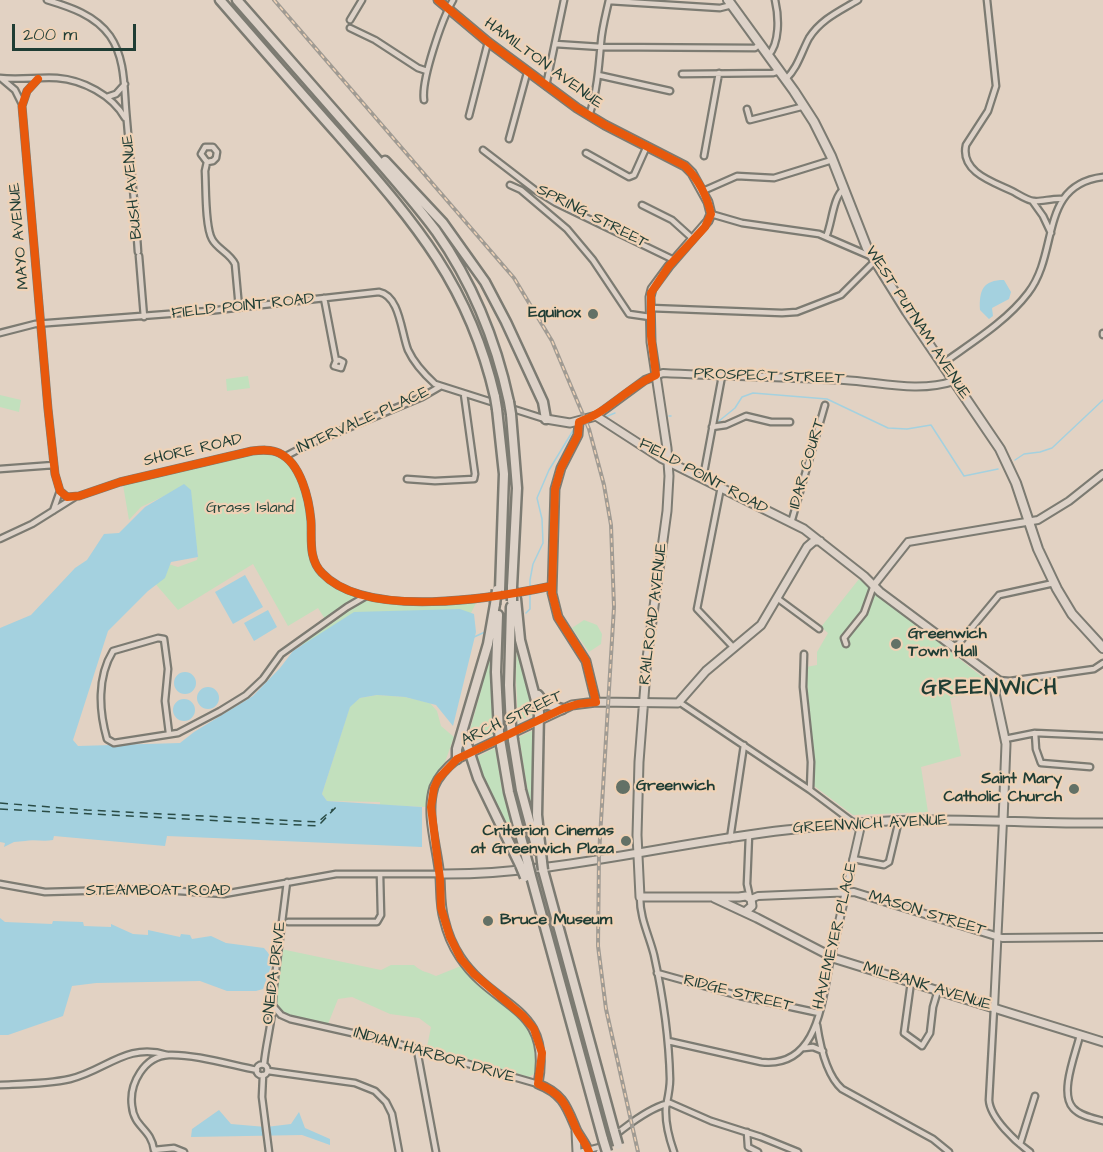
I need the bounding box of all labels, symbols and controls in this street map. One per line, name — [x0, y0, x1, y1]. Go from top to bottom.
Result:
scale bar — [15, 12, 140, 50]
street label: HAMILTON AVENUE — [480, 14, 606, 114]
text: 200 m — [23, 22, 77, 47]
street label: BUSH AVENUE — [119, 134, 147, 240]
street label: SPRING STREET — [533, 181, 651, 253]
street label: MAYO AVENUE — [6, 182, 34, 290]
street label: WEST PUTNAM AVENUE — [860, 243, 974, 403]
street label: FIELD POINT ROAD — [171, 290, 315, 324]
place label: Equinox — [528, 304, 581, 324]
marker: Equinox — [586, 307, 600, 321]
street label: PROSPECT STREET — [693, 365, 845, 389]
street label: INTERVALE PLACE — [294, 383, 432, 459]
street label: IDAR COURT — [786, 417, 830, 511]
street label: SHORE ROAD — [142, 430, 244, 472]
street label: FIELD POINT ROAD — [635, 435, 771, 519]
park label: Grass Island — [206, 499, 294, 519]
street label: RAILROAD AVENUE — [636, 542, 672, 686]
place label: Greenwich Town Hall — [908, 625, 987, 663]
marker: Greenwich Town Hall — [889, 637, 903, 651]
district label: GREENWICH — [921, 676, 1059, 702]
street label: ARCH STREET — [458, 687, 566, 751]
place label: Saint Mary Catholic Church — [943, 770, 1062, 808]
place label: Greenwich — [636, 777, 715, 797]
marker: Greenwich — [614, 778, 632, 796]
marker: Saint Mary Catholic Church — [1067, 782, 1081, 796]
street label: GREENWICH AVENUE — [792, 811, 948, 839]
place label: Criterion Cinemas at Greenwich Plaza — [471, 822, 614, 860]
marker: Criterion Cinemas at Greenwich Plaza — [619, 834, 633, 848]
street label: HAVEMEYER PLACE — [810, 861, 862, 1011]
street label: STEAMBOAT ROAD — [86, 882, 230, 902]
street label: MASON STREET — [866, 887, 988, 941]
place label: Bruce Museum — [500, 911, 612, 931]
marker: Bruce Museum — [481, 914, 495, 928]
street label: ONEIDA DRIVE — [259, 921, 291, 1025]
street label: MILBANK AVENUE — [861, 958, 993, 1016]
street label: RIDGE STREET — [681, 971, 795, 1017]
street label: INDIAN HARBOR DRIVE — [351, 1024, 517, 1088]

